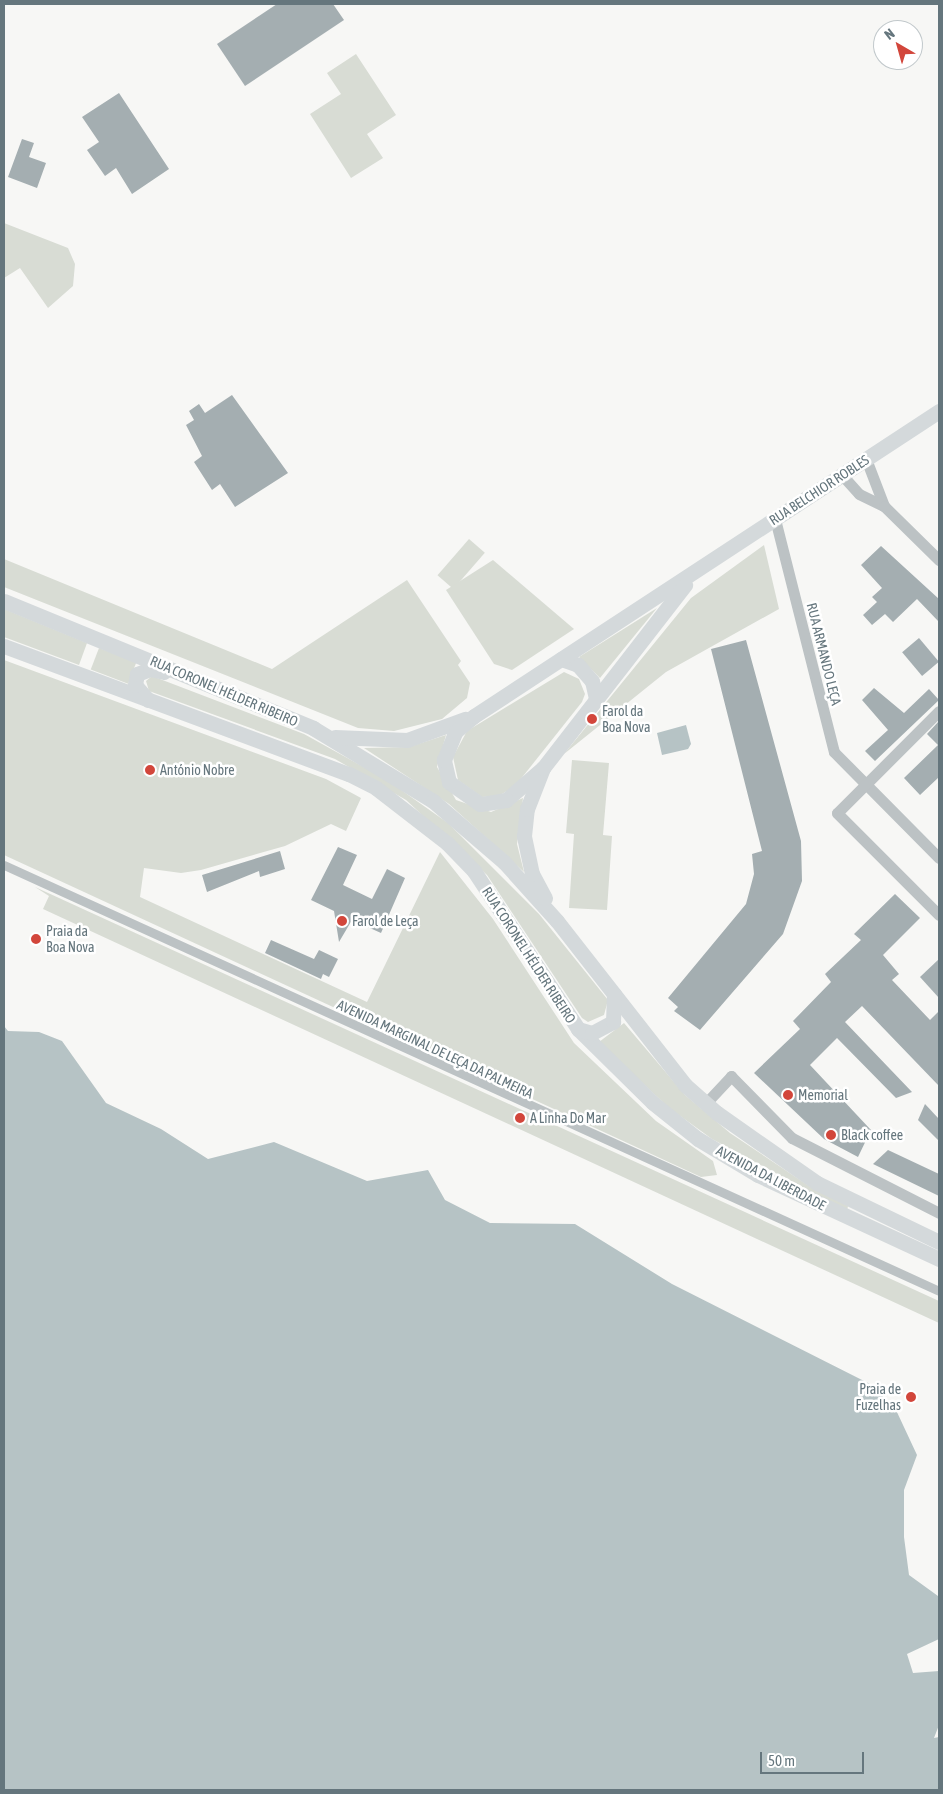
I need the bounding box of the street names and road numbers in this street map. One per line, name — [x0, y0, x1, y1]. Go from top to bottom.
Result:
street label: RUA BELCHIOR ROBLES — [766, 451, 872, 529]
street label: RUA ARMANDO LEÇA — [803, 601, 845, 707]
street label: RUA CORONEL HÉLDER RIBEIRO — [148, 652, 300, 730]
street label: RUA CORONEL HÉLDER RIBEIRO — [479, 884, 579, 1026]
street label: AVENIDA MARGINAL DE LEÇA DA PALMEIRA — [334, 996, 536, 1102]
street label: AVENIDA DA LIBERDADE — [713, 1142, 829, 1214]

